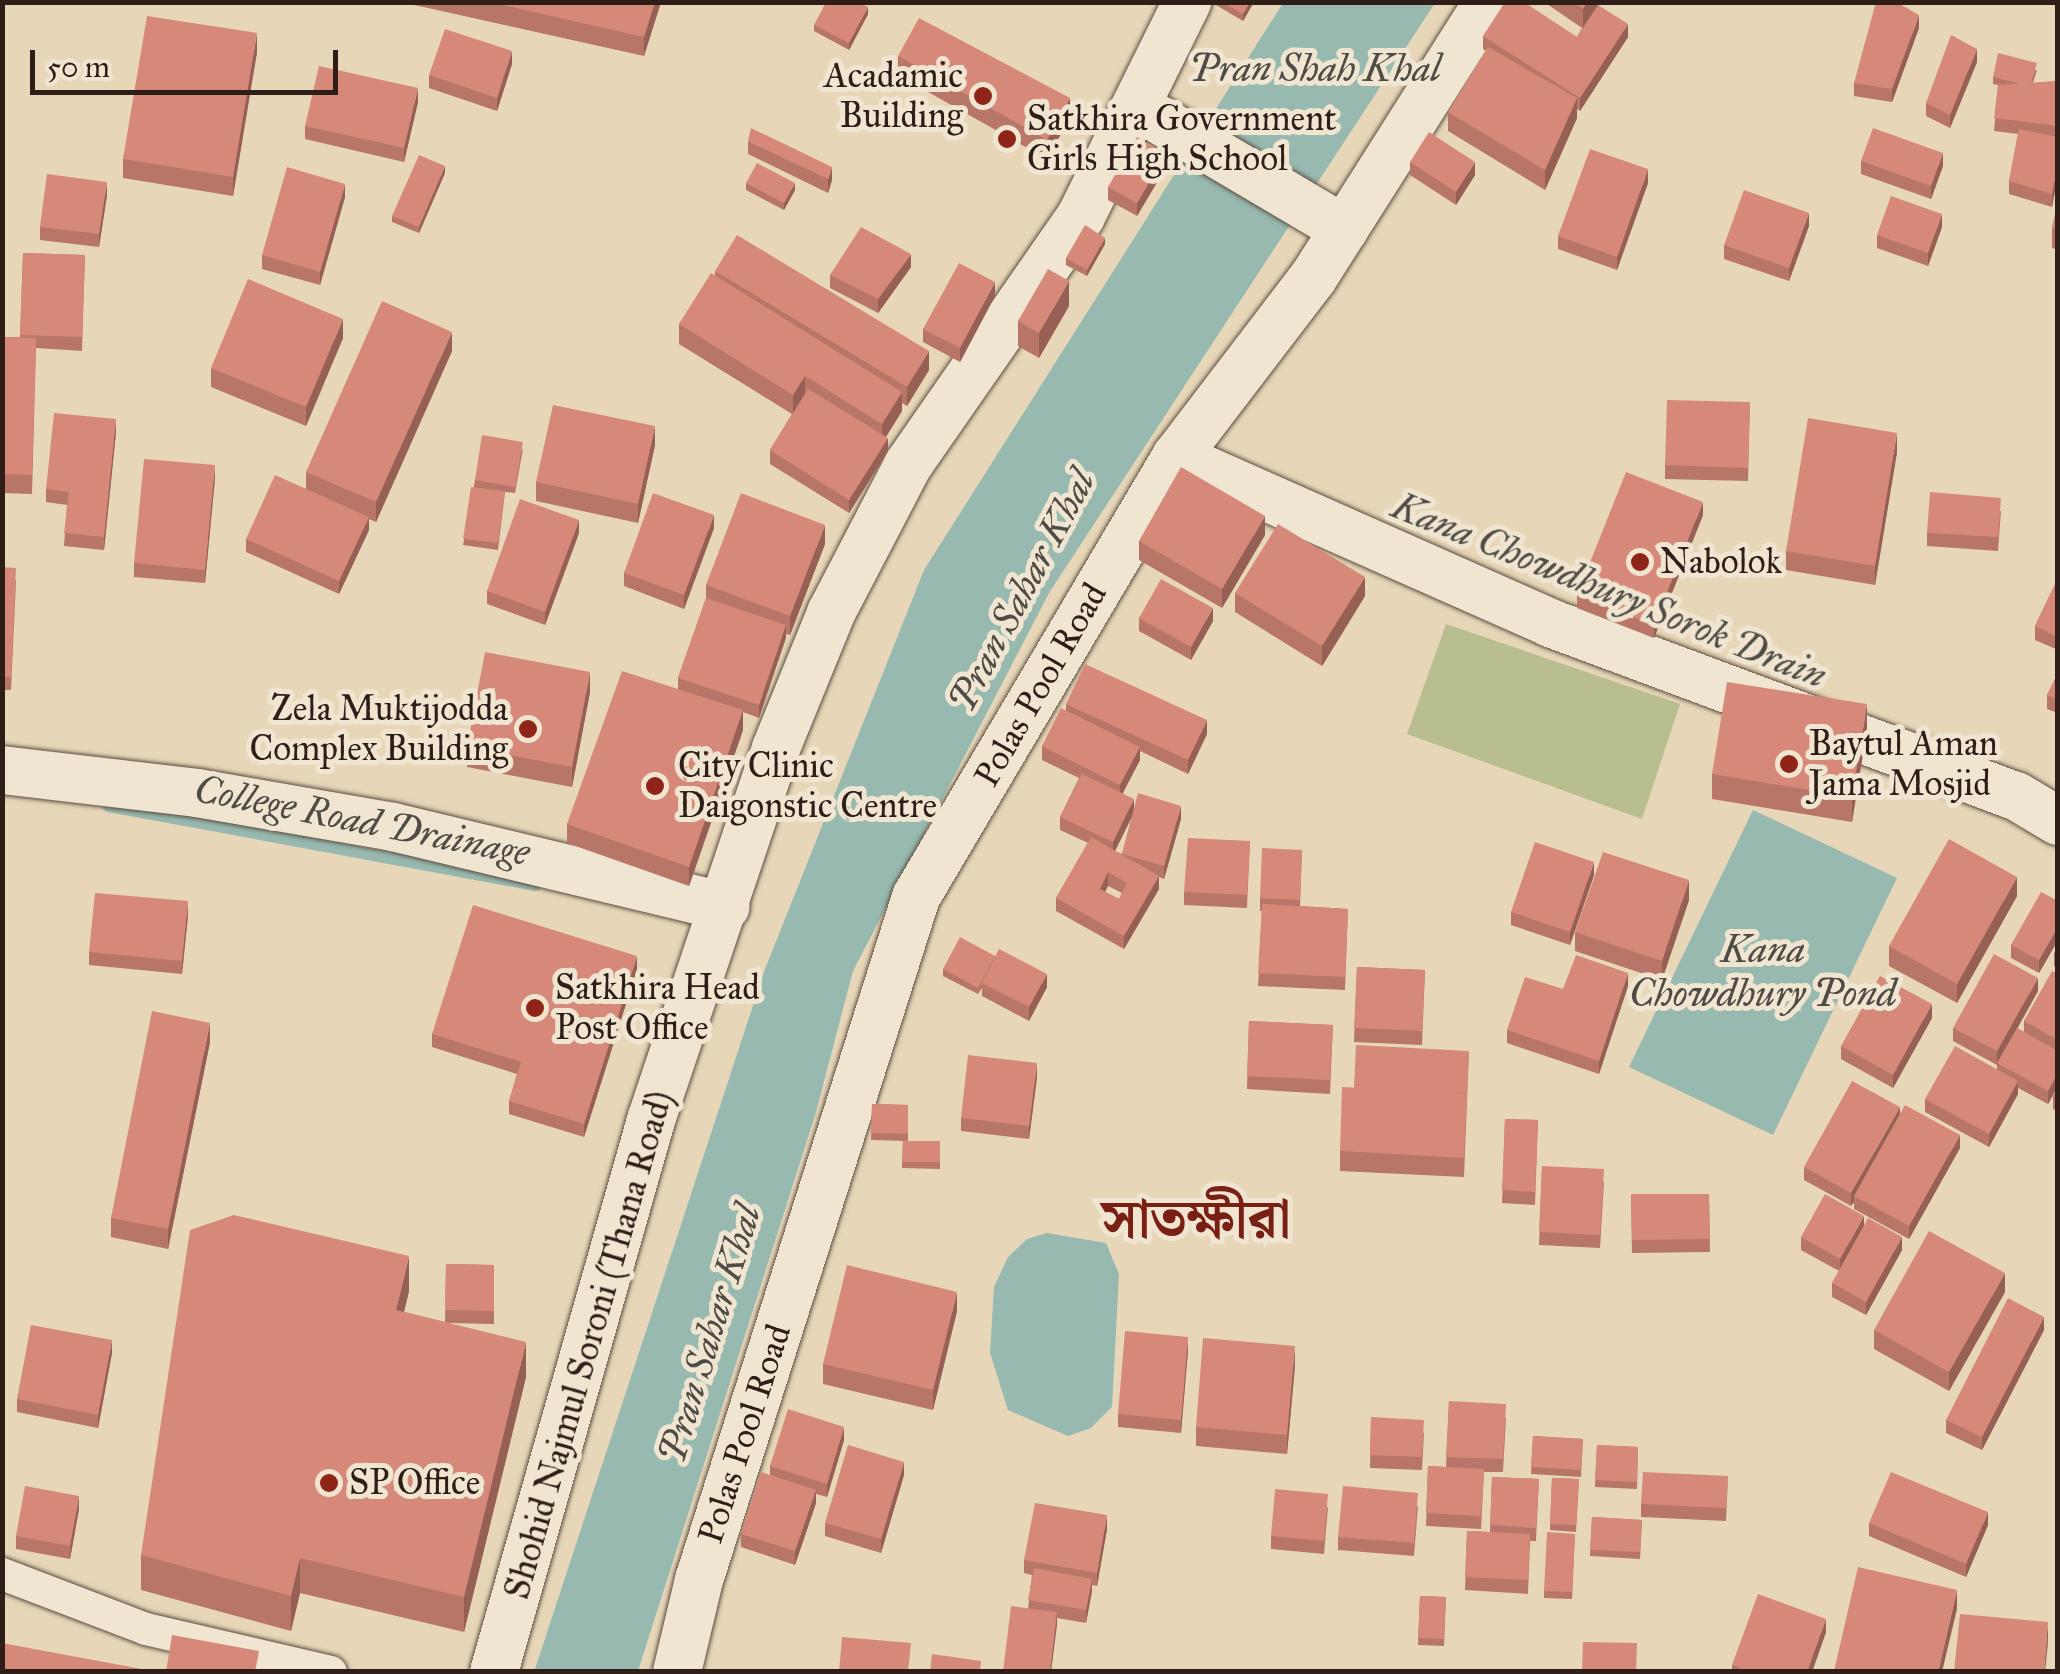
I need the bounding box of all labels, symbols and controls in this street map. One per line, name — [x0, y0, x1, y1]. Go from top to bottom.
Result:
scale bar — [35, 30, 342, 92]
water label: Pran Shah Khal — [1189, 46, 1441, 92]
text: 50 m — [47, 49, 110, 85]
place label: Acadamic Building — [824, 55, 963, 137]
marker: Acadamic Building — [972, 85, 994, 107]
place label: Satkhira Government Girls High School — [1027, 98, 1336, 180]
marker: Satkhira Government Girls High School — [996, 128, 1018, 150]
water label: Pran Sahar Khal — [939, 462, 1105, 720]
water label: Kana Chowdhury Sorok Drain — [1385, 483, 1833, 699]
place label: Nabolok — [1660, 541, 1782, 583]
marker: Nabolok — [1629, 551, 1651, 573]
street label: Polas Pool Road — [966, 576, 1116, 794]
place label: Zela Muktijodda Complex Building — [249, 688, 508, 770]
marker: Zela Muktijodda Complex Building — [517, 718, 539, 740]
place label: Baytul Aman Jama Mosjid — [1809, 723, 1998, 805]
place label: City Clinic Daigonstic Centre — [678, 745, 937, 827]
marker: Baytul Aman Jama Mosjid — [1778, 753, 1800, 775]
water label: College Road Drainage — [191, 766, 533, 876]
marker: City Clinic Daigonstic Centre — [642, 773, 668, 799]
water label: Kana Chowdhury Pond — [1629, 927, 1897, 1016]
place label: Satkhira Head Post Office — [555, 967, 760, 1049]
marker: Satkhira Head Post Office — [524, 997, 546, 1019]
street label: Shohid Najmul Soroni (Thana Road) — [496, 1086, 682, 1604]
district label: সাতক্ষীরা — [1101, 1186, 1291, 1252]
water label: Pran Sahar Khal — [649, 1200, 771, 1468]
street label: Polas Pool Road — [690, 1319, 800, 1549]
place label: SP Office — [349, 1462, 480, 1504]
marker: SP Office — [318, 1472, 340, 1494]

